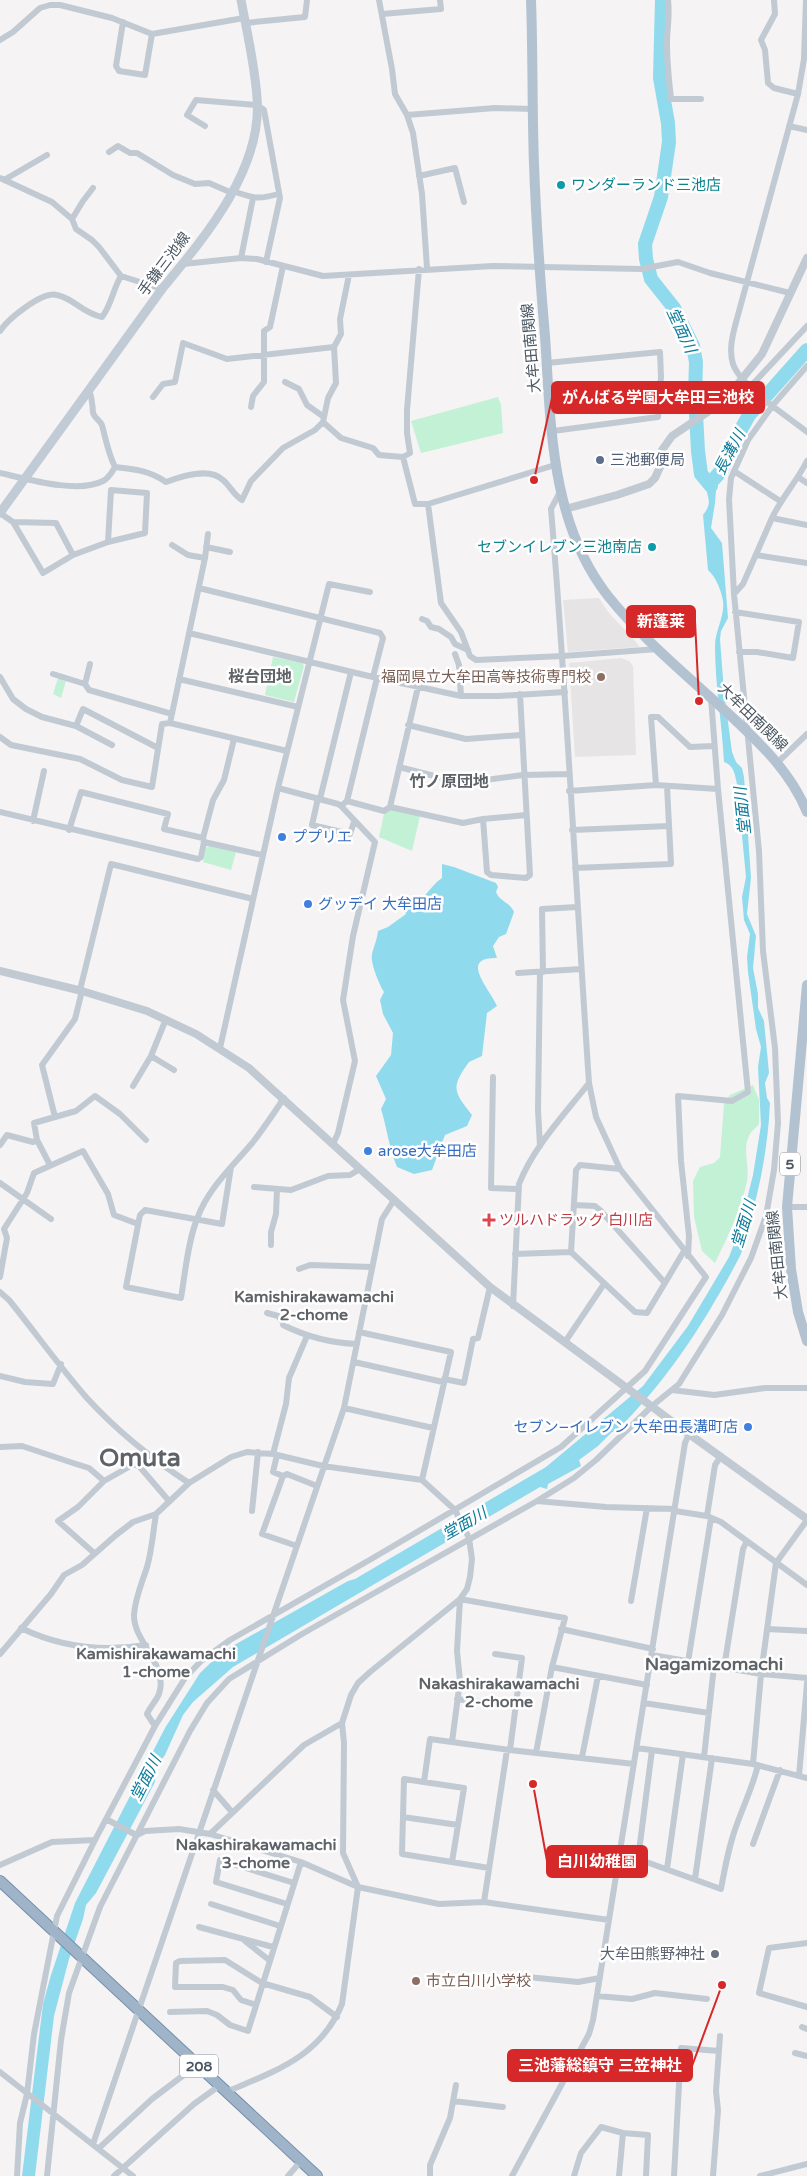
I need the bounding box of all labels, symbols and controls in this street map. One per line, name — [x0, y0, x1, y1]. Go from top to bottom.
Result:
place label: ワンダーランド三池店 — [571, 176, 721, 194]
marker: ワンダーランド三池店 — [555, 179, 567, 191]
street label: 手鎌三池線 — [134, 229, 194, 299]
street label: 大牟田南関線 — [518, 302, 544, 394]
water label: 堂面川 — [662, 304, 701, 358]
callout: がんばる学園大牟田三池校 — [552, 382, 764, 413]
text: がんばる学園大牟田三池校 — [562, 388, 754, 408]
water label: 長溝川 — [710, 425, 751, 478]
place label: 三池郵便局 — [610, 451, 685, 469]
marker: 三池郵便局 — [594, 454, 606, 466]
place label: セブンイレブン三池南店 — [477, 538, 642, 556]
marker: セブンイレブン三池南店 — [646, 541, 658, 553]
callout: 新蓬莱 — [627, 606, 695, 637]
text: 新蓬莱 — [637, 612, 685, 632]
district label: 桜台団地 — [228, 667, 292, 687]
place label: 福岡県立大牟田高等技術専門校 — [381, 668, 591, 686]
marker: 福岡県立大牟田高等技術専門校 — [595, 671, 607, 683]
street label: 大牟田南関線 — [714, 679, 792, 755]
district label: 竹ノ原団地 — [409, 772, 489, 792]
water label: 堂面川 — [730, 784, 755, 836]
place label: ププリエ — [292, 828, 352, 846]
marker: ププリエ — [276, 831, 288, 843]
place label: グッデイ 大牟田店 — [318, 895, 442, 913]
marker: グッデイ 大牟田店 — [302, 898, 314, 910]
place label: arose大牟田店 — [378, 1142, 477, 1160]
marker: arose大牟田店 — [362, 1145, 374, 1157]
road number: 5 — [780, 1152, 800, 1176]
water label: 堂面川 — [727, 1197, 761, 1250]
street label: 大牟田南関線 — [763, 1209, 791, 1301]
place label: ツルハドラッグ 白川店 — [499, 1211, 653, 1229]
marker: ツルハドラッグ 白川店 — [483, 1214, 495, 1226]
district label: Kamishirakawamachi 2-chome — [234, 1287, 394, 1325]
place label: セブン−イレブン 大牟田長溝町店 — [513, 1418, 738, 1436]
marker: セブン−イレブン 大牟田長溝町店 — [742, 1421, 754, 1433]
district label: Omuta — [99, 1443, 181, 1473]
water label: 堂面川 — [439, 1502, 492, 1545]
district label: Kamishirakawamachi 1-chome — [76, 1644, 236, 1682]
district label: Nagamizomachi — [645, 1653, 783, 1675]
district label: Nakashirakawamachi 2-chome — [419, 1674, 579, 1712]
water label: 堂面川 — [126, 1751, 167, 1804]
district label: Nakashirakawamachi 3-chome — [176, 1835, 336, 1873]
callout: 白川幼稚園 — [547, 1846, 647, 1877]
text: 白川幼稚園 — [557, 1852, 637, 1872]
place label: 大牟田熊野神社 — [600, 1945, 705, 1963]
marker: 大牟田熊野神社 — [709, 1948, 721, 1960]
place label: 市立白川小学校 — [426, 1972, 531, 1990]
marker: 市立白川小学校 — [410, 1975, 422, 1987]
callout: 三池藩総鎮守 三笠神社 — [508, 2050, 692, 2081]
road number: 208 — [180, 2054, 218, 2078]
text: 三池藩総鎮守 三笠神社 — [518, 2056, 682, 2076]

